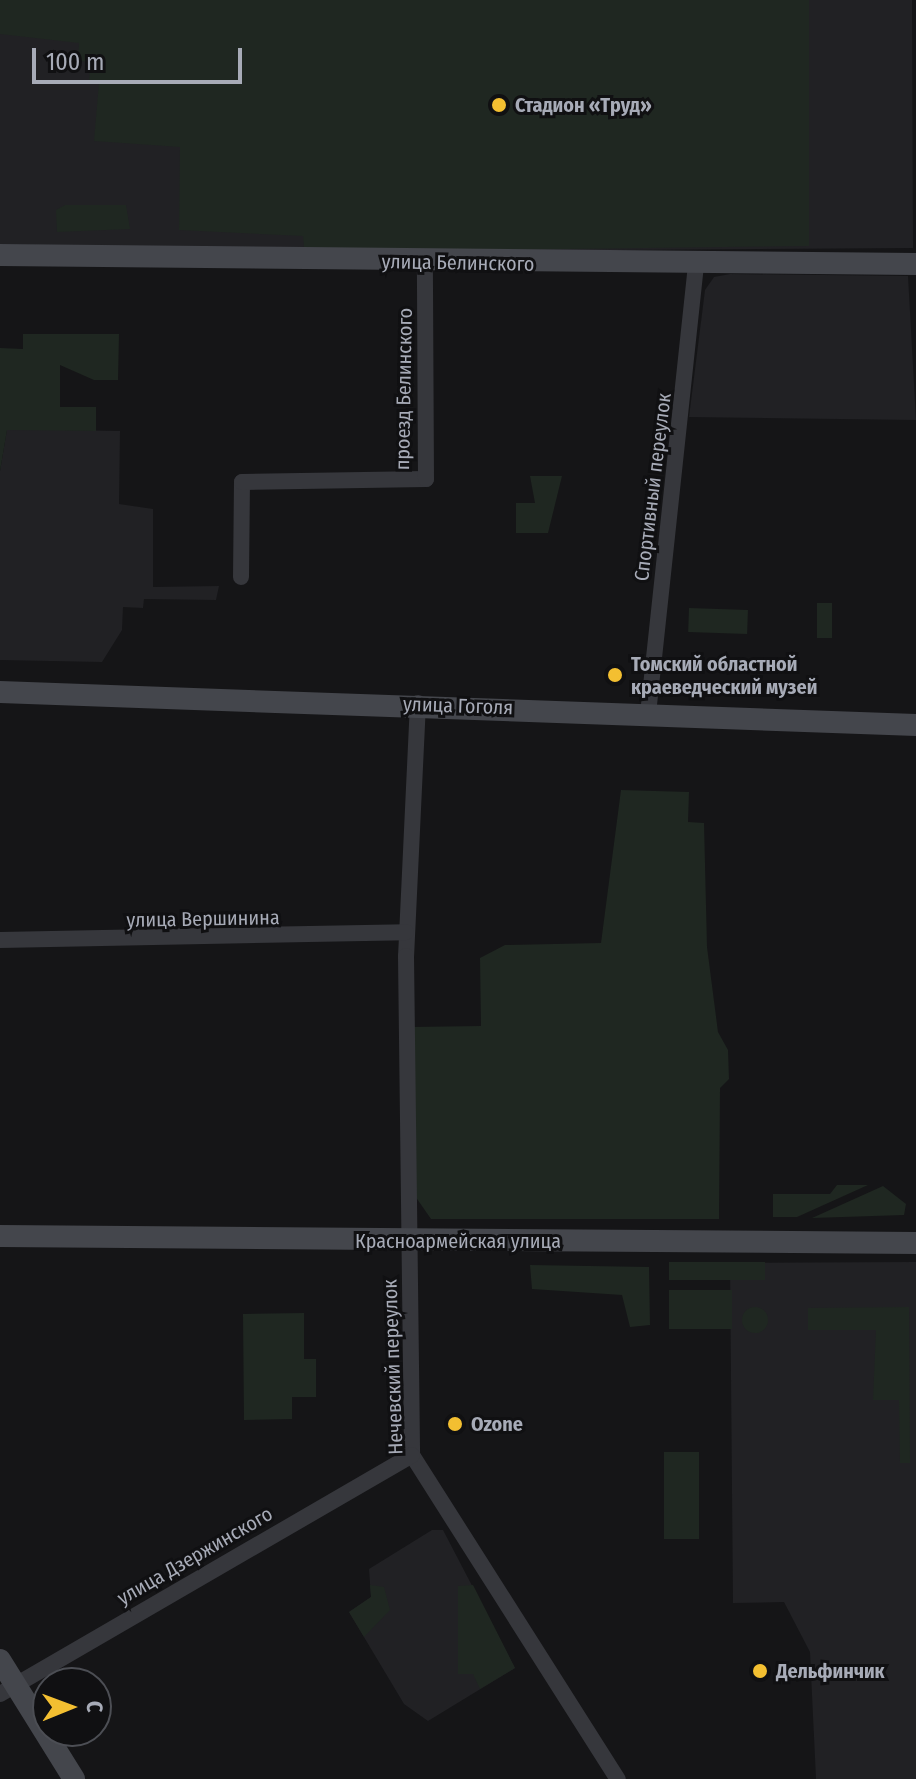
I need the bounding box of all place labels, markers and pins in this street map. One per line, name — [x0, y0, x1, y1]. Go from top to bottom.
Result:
place label: Стадион «Труд» — [515, 93, 652, 117]
marker: Стадион «Труд» — [490, 96, 508, 114]
place label: Томский областной краеведческий музей — [631, 652, 817, 699]
marker: Томский областной краеведческий музей — [606, 666, 624, 684]
place label: Ozone — [471, 1412, 523, 1436]
marker: Ozone — [446, 1415, 464, 1433]
place label: Дельфинчик — [776, 1659, 885, 1683]
marker: Дельфинчик — [751, 1662, 769, 1680]

